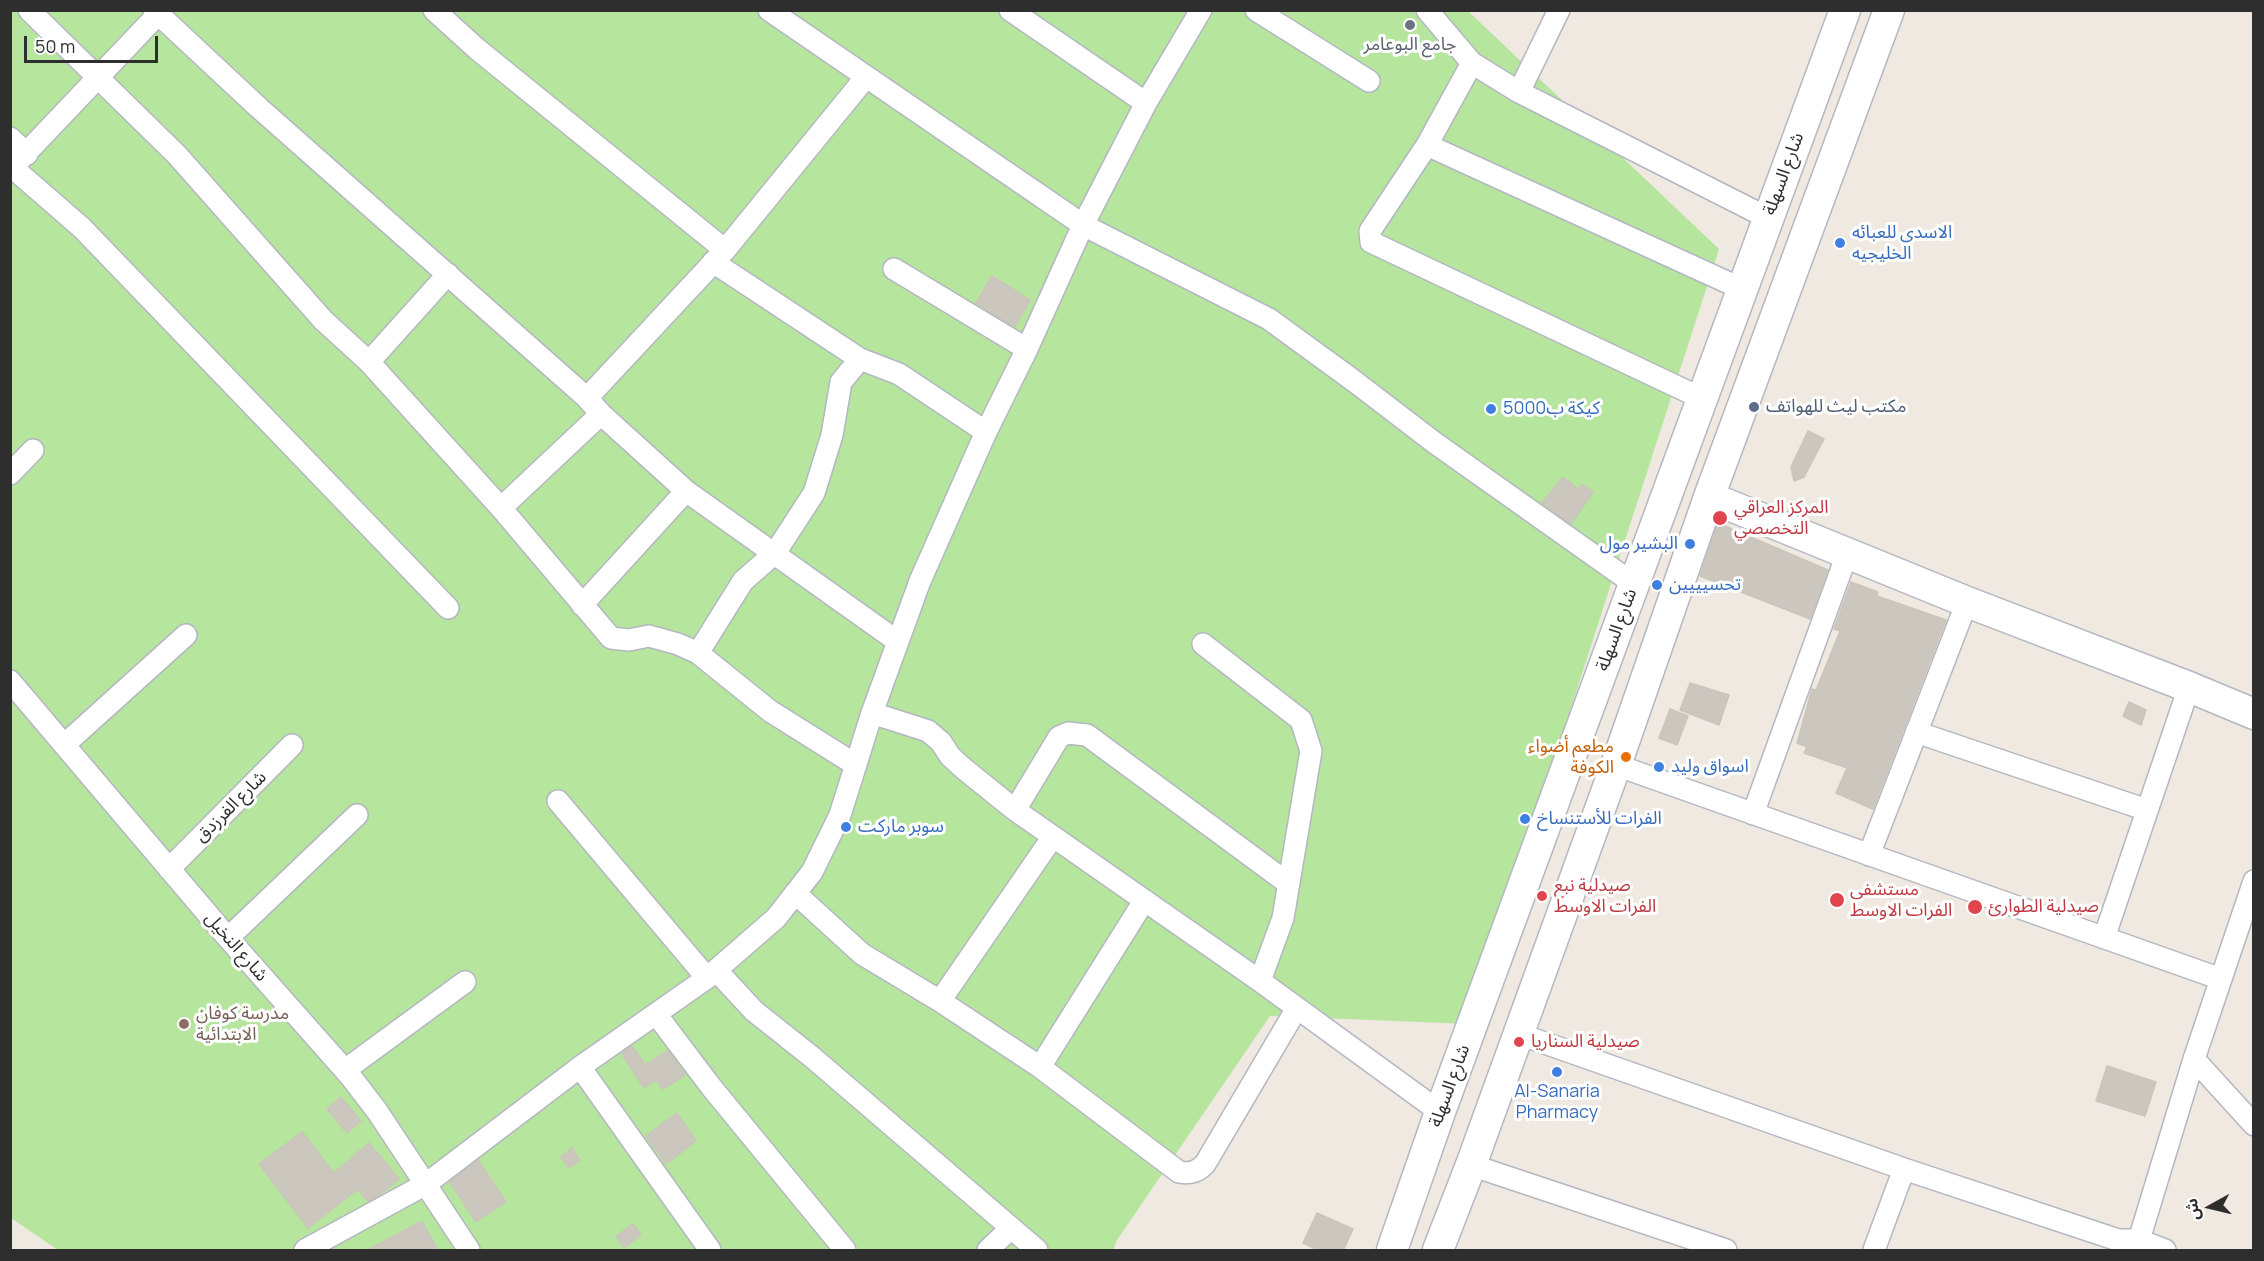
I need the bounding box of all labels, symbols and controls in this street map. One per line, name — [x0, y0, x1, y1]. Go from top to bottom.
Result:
marker: جامع البوعامر — [1403, 18, 1417, 32]
scale bar — [27, 24, 160, 62]
text: 50 m — [35, 34, 75, 58]
place label: جامع البوعامر — [1364, 34, 1456, 56]
street label: شارع السهلة — [1759, 130, 1809, 218]
place label: الاسدي للعبائه الخليجيه — [1852, 222, 1952, 264]
marker: الاسدي للعبائه الخليجيه — [1833, 236, 1847, 250]
place label: مكتب ليث للهواتف — [1766, 396, 1906, 418]
place label: كيكة ب5000 — [1503, 398, 1600, 420]
marker: مكتب ليث للهواتف — [1747, 400, 1761, 414]
marker: كيكة ب5000 — [1484, 402, 1498, 416]
place label: المركز العراقي التخصصي — [1734, 497, 1829, 540]
marker: المركز العراقي التخصصي — [1711, 509, 1729, 527]
place label: البشير مول — [1600, 533, 1678, 555]
marker: البشير مول — [1683, 537, 1697, 551]
place label: تحسيييين — [1669, 574, 1741, 596]
marker: تحسيييين — [1650, 578, 1664, 592]
street label: شارع السهلة — [1592, 586, 1642, 674]
place label: مطعم أضواء الكوفة — [1528, 736, 1614, 778]
marker: مطعم أضواء الكوفة — [1619, 750, 1633, 764]
place label: اسواق وليد — [1671, 756, 1749, 778]
marker: اسواق وليد — [1652, 760, 1666, 774]
street label: شارع الفرزدق — [191, 767, 271, 847]
place label: الفرات للأستنساخ — [1537, 808, 1662, 830]
marker: الفرات للأستنساخ — [1518, 812, 1532, 826]
place label: سوبر ماركت — [858, 816, 944, 838]
marker: سوبر ماركت — [839, 820, 853, 834]
place label: صيدلية نبع الفرات الاوسط — [1554, 875, 1656, 918]
place label: مستشفى الفرات الاوسط — [1850, 879, 1952, 922]
marker: صيدلية نبع الفرات الاوسط — [1535, 889, 1549, 903]
marker: مستشفى الفرات الاوسط — [1828, 891, 1846, 909]
place label: صيدلية الطوارئ — [1988, 896, 2099, 918]
marker: صيدلية الطوارئ — [1966, 898, 1984, 916]
street label: شارع النخيل — [200, 908, 272, 986]
place label: مدرسة كوفان الابتدائية — [196, 1003, 289, 1046]
marker: مدرسة كوفان الابتدائية — [177, 1017, 191, 1031]
place label: صيدلية السناريا — [1531, 1031, 1640, 1053]
marker: صيدلية السناريا — [1512, 1035, 1526, 1049]
street label: شارع السهلة — [1425, 1042, 1475, 1130]
marker: Al-Sanaria Pharmacy — [1550, 1065, 1564, 1079]
place label: Al-Sanaria Pharmacy — [1514, 1081, 1600, 1124]
north arrow — [2180, 1177, 2240, 1237]
text: ش — [2180, 1197, 2205, 1222]

